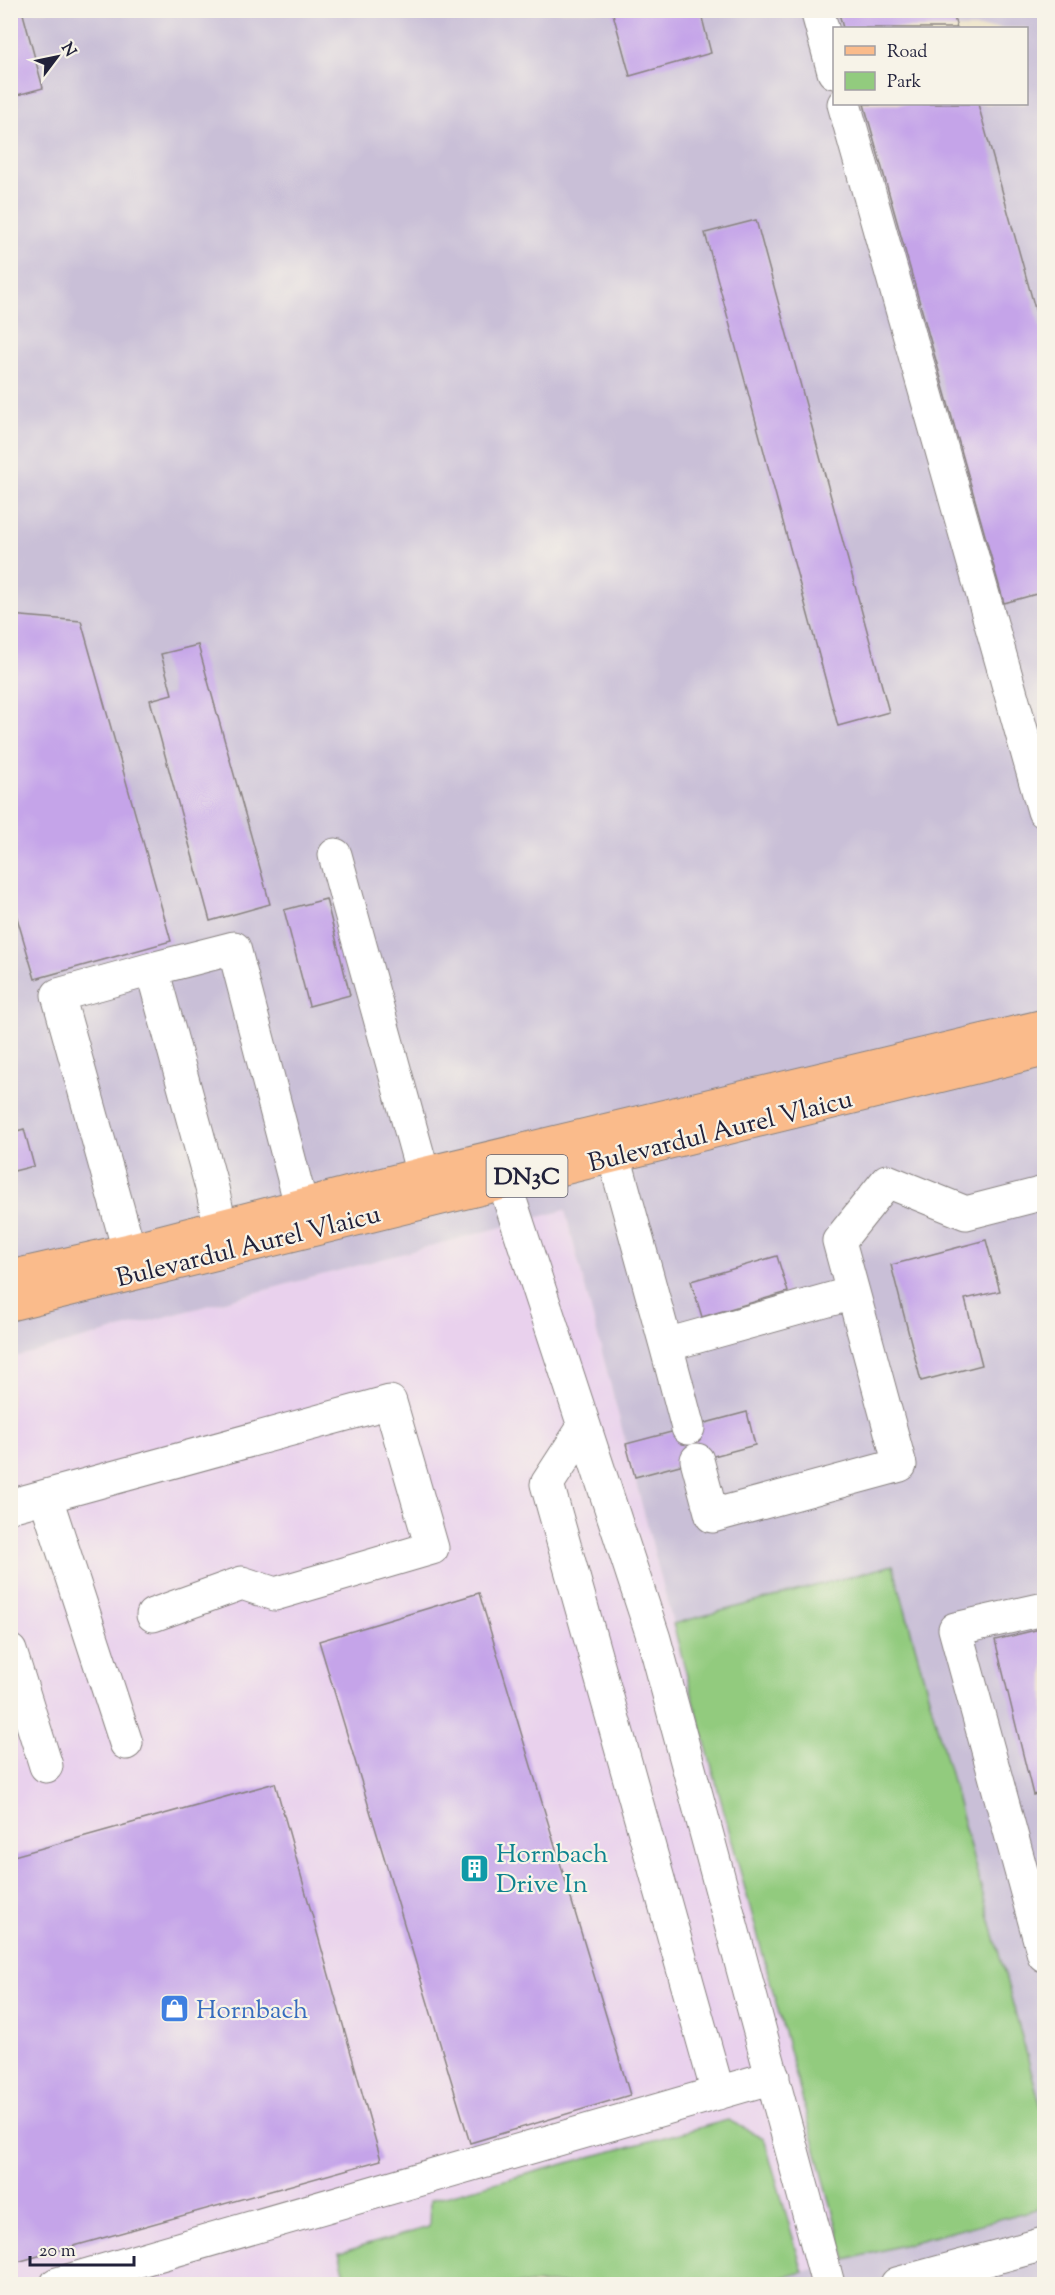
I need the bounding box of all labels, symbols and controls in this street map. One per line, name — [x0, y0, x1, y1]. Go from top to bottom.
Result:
north arrow — [27, 27, 87, 87]
legend — [833, 27, 1028, 105]
text: N — [54, 39, 81, 62]
text: Road — [887, 40, 927, 66]
text: Park — [887, 70, 922, 96]
street label: Bulevardul Aurel Vlaicu — [585, 1082, 857, 1183]
road number: DN3C — [486, 1155, 568, 1197]
street label: Bulevardul Aurel Vlaicu — [113, 1197, 385, 1298]
place label: Hornbach Drive In — [496, 1837, 608, 1904]
building icon: Hornbach Drive In — [459, 1852, 491, 1884]
shop icon: Hornbach — [159, 1993, 191, 2025]
place label: Hornbach — [196, 1993, 308, 2030]
scale bar — [30, 2229, 134, 2267]
text: 20 m — [39, 2239, 76, 2265]

